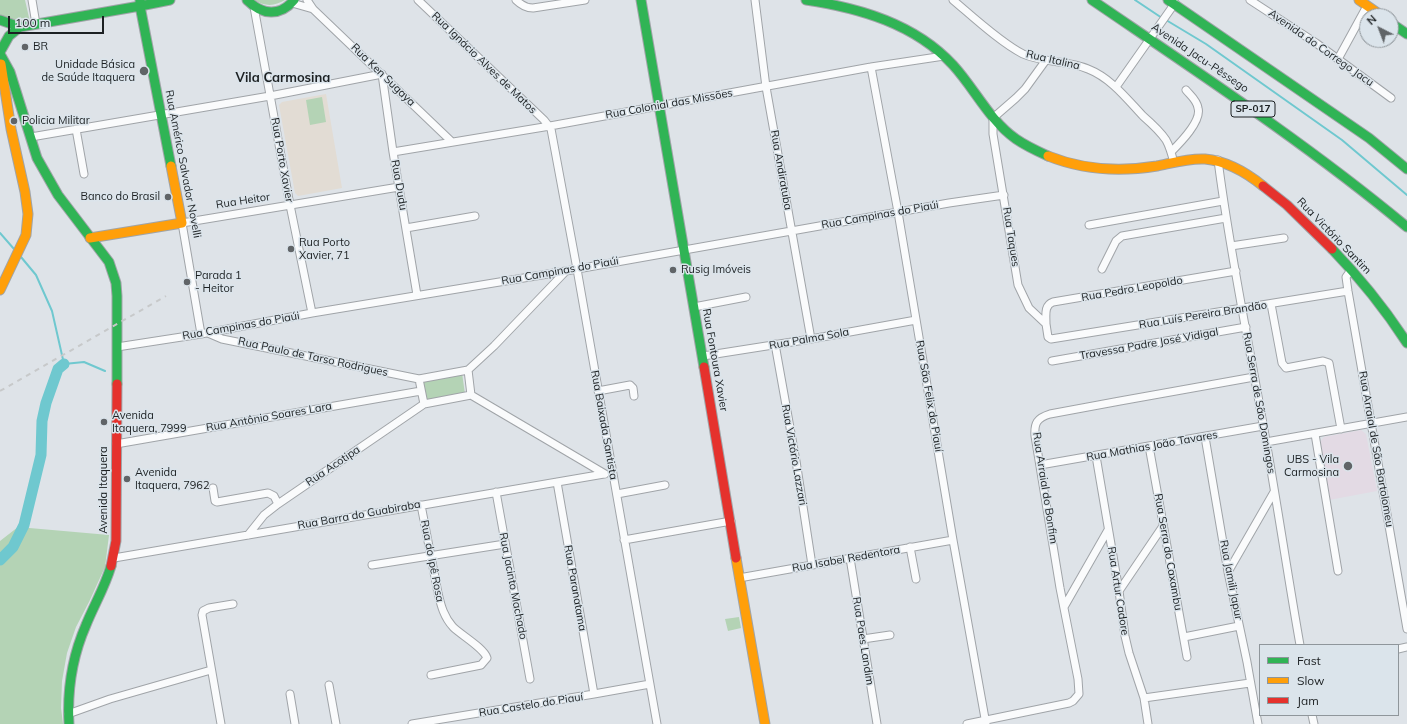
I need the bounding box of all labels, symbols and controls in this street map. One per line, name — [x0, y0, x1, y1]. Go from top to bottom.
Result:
street label: Avenida do Corrego Jacu — [1266, 7, 1376, 89]
scale bar — [10, 8, 106, 34]
north arrow — [1359, 8, 1399, 48]
street label: Rua Ignácio Alves de Matos — [429, 9, 539, 117]
text: N — [1364, 12, 1379, 28]
text: 100 m — [15, 15, 50, 30]
street label: Avenida Jacu-Pêssego — [1149, 21, 1251, 95]
place label: BR — [33, 40, 48, 54]
street label: Rua Ken Sugaya — [348, 41, 418, 109]
marker: BR — [20, 42, 30, 52]
street label: Rua Italina — [1025, 47, 1081, 73]
place label: Unidade Básica de Saúde Itaquera — [42, 58, 135, 84]
marker: Unidade Básica de Saúde Itaquera — [138, 65, 150, 77]
district label: Vila Carmosina — [236, 70, 330, 86]
street label: Rua Colonial das Missões — [604, 86, 734, 122]
street label: Rua Américo Salvador Novelli — [162, 89, 204, 239]
road number: SP-017 — [1231, 101, 1275, 117]
place label: Policia Militar — [22, 114, 90, 128]
marker: Policia Militar — [9, 116, 19, 126]
street label: Rua Porto Xavier — [268, 117, 296, 203]
street label: Rua Andiratuba — [767, 129, 795, 211]
street label: Rua Dudu — [388, 159, 410, 211]
place label: Banco do Brasil — [81, 190, 160, 204]
street label: Rua Heitor — [215, 190, 271, 212]
marker: Banco do Brasil — [163, 192, 173, 202]
street label: Rua Victório Santim — [1294, 195, 1374, 277]
street label: Rua Campinas do Piaúi — [820, 198, 940, 232]
street label: Rua Taques — [1000, 206, 1022, 268]
place label: Rua Porto Xavier, 71 — [299, 236, 350, 262]
marker: Rua Porto Xavier, 71 — [286, 244, 296, 254]
street label: Rua Campinas do Piaúi — [500, 254, 620, 288]
place label: Rusig Imóveis — [681, 263, 751, 277]
marker: Rusig Imóveis — [668, 265, 678, 275]
place label: Parada 1 - Heitor — [195, 269, 242, 295]
street label: Rua Pedro Leopoldo — [1080, 274, 1184, 304]
marker: Parada 1 - Heitor — [182, 277, 192, 287]
street label: Rua Luís Pereira Brandão — [1138, 298, 1268, 332]
street label: Rua Fontoura Xavier — [699, 308, 731, 412]
street label: Rua Campinas do Piaúi — [181, 309, 301, 343]
street label: Rua Palma Sola — [768, 325, 850, 353]
street label: Travessa Padre José Vidigal — [1078, 325, 1220, 363]
street label: Rua Serra de São Domingos — [1240, 331, 1278, 475]
street label: Rua Paulo de Tarso Rodrigues — [237, 335, 389, 379]
street label: Rua São Felix do Piauí — [913, 339, 945, 453]
street label: Rua Baixada Santista — [588, 369, 620, 481]
street label: Rua Arraial de São Bartolomeu — [1356, 370, 1396, 528]
street label: Rua Antônio Soares Lara — [205, 399, 333, 435]
street label: Rua Victório Lazzari — [779, 404, 809, 506]
place label: Avenida Itaquera, 7999 — [112, 409, 187, 435]
marker: Avenida Itaquera, 7999 — [99, 417, 109, 427]
street label: Rua Mathias João Tavares — [1085, 428, 1219, 464]
street label: Rua Arraial do Bonfim — [1030, 431, 1060, 545]
street label: Rua Acotipa — [303, 443, 363, 489]
street label: Avenida Itaquera — [97, 446, 111, 534]
place label: UBS - Vila Carmosina — [1284, 453, 1339, 479]
marker: UBS - Vila Carmosina — [1342, 460, 1354, 472]
place label: Avenida Itaquera, 7962 — [135, 466, 210, 492]
marker: Avenida Itaquera, 7962 — [122, 474, 132, 484]
street label: Rua Serra do Caxambu — [1151, 493, 1185, 611]
street label: Rua Barra do Guabiraba — [296, 498, 422, 532]
street label: Rua do Ipê Rosa — [418, 519, 446, 603]
street label: Rua Jacinto Machado — [496, 531, 530, 641]
street label: Rua Jamili Japur — [1217, 539, 1245, 621]
street label: Rua Isabel Redentora — [791, 543, 901, 575]
street label: Rua Paranatama — [561, 544, 589, 632]
street label: Rua Artur Cadore — [1104, 546, 1132, 636]
street label: Rua Paes Landim — [850, 596, 876, 686]
legend — [1259, 644, 1399, 716]
text: Fast — [1297, 653, 1321, 668]
text: Slow — [1297, 673, 1325, 688]
street label: Rua Castelo do Piauí — [478, 690, 584, 720]
text: Jam — [1297, 693, 1319, 708]

